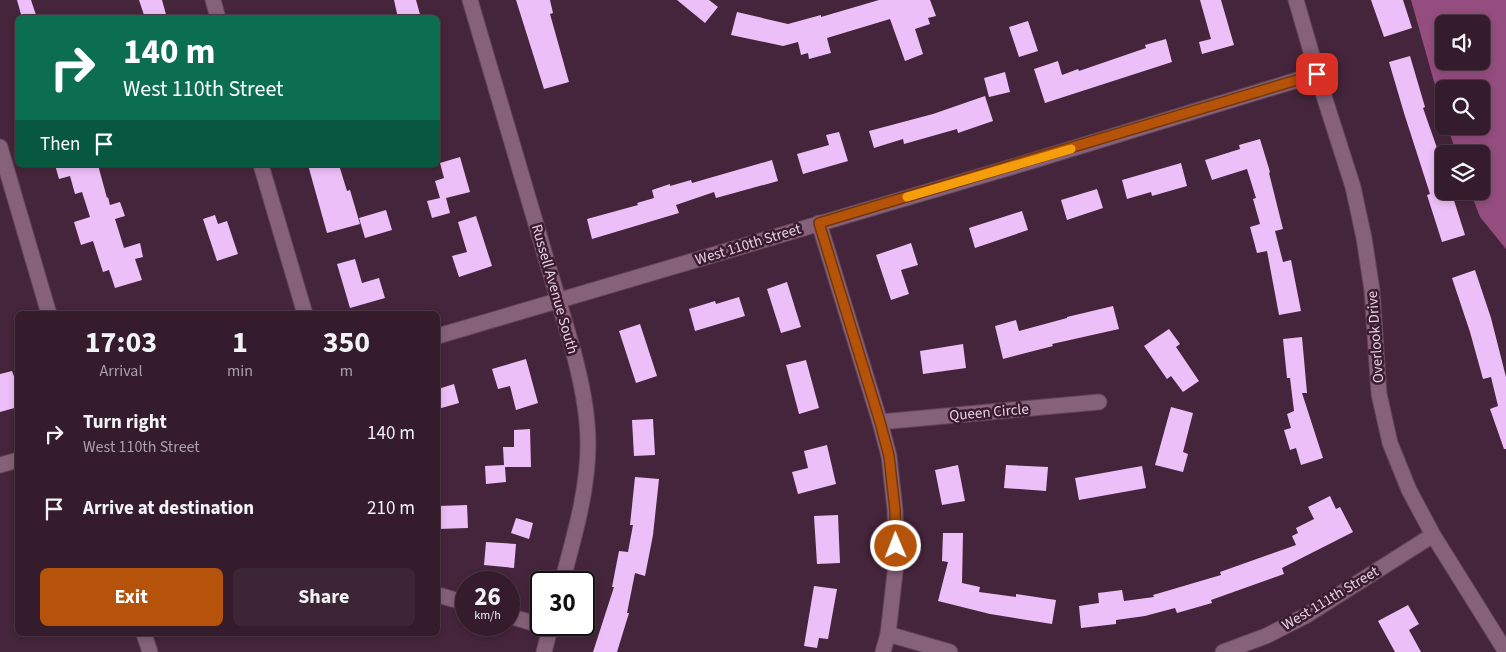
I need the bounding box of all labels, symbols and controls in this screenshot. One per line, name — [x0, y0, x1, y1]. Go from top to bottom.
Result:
map controls — [1435, 15, 1490, 200]
button: sound — [1435, 15, 1490, 70]
text: 140 m — [123, 27, 215, 77]
icon: right — [40, 35, 105, 100]
pin — [1296, 53, 1338, 95]
icon: arrive — [1303, 60, 1331, 88]
text: West 110th Street — [123, 73, 284, 105]
button: search — [1435, 80, 1490, 135]
icon: arrive — [90, 130, 118, 158]
text: Then — [40, 131, 80, 158]
button: layers — [1435, 145, 1490, 200]
street label: West 110th Street — [693, 218, 804, 271]
street label: Russell Avenue South — [526, 222, 583, 356]
street label: Overlook Drive — [1362, 290, 1389, 384]
text: 17:03 — [85, 321, 157, 364]
text: 1 — [232, 321, 248, 364]
text: 350 — [323, 321, 370, 364]
text: Arrival — [99, 360, 142, 382]
text: min — [227, 360, 253, 382]
text: m — [340, 360, 353, 382]
street label: Queen Circle — [948, 399, 1030, 426]
text: Turn right — [83, 409, 167, 436]
icon: right — [40, 420, 68, 448]
text: 140 m — [367, 420, 415, 447]
text: West 110th Street — [83, 436, 200, 458]
icon: arrive — [40, 495, 68, 523]
text: Arrive at destination — [83, 495, 254, 522]
text: 210 m — [367, 495, 415, 522]
position arrow — [869, 519, 921, 571]
street label: West 111th Street — [1278, 561, 1383, 636]
button: Exit — [40, 568, 223, 626]
button: Share — [233, 568, 415, 626]
speed limit sign: 30 — [530, 571, 595, 636]
text: 26 — [474, 579, 501, 615]
text: km/h — [474, 607, 501, 624]

